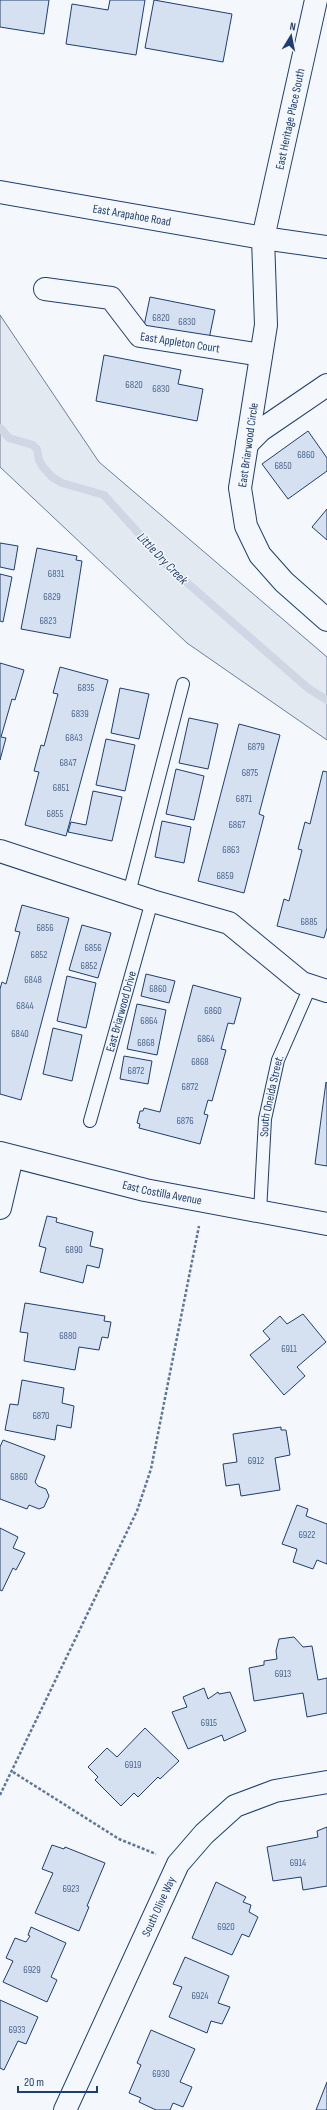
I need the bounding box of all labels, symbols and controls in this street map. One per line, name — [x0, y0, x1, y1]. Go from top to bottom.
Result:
north arrow — [271, 16, 311, 56]
text: N — [289, 20, 297, 34]
street label: East Heritage Place South — [272, 67, 309, 171]
street label: East Arapahoe Road — [92, 201, 172, 230]
house number: 6820 — [152, 312, 170, 324]
house number: 6830 — [178, 316, 196, 328]
street label: East Appleton Court — [139, 329, 221, 356]
house number: 6820 — [125, 379, 143, 391]
house number: 6830 — [152, 383, 170, 395]
street label: East Briarwood Circle — [235, 402, 262, 488]
house number: 6860 — [297, 449, 315, 461]
house number: 6850 — [274, 460, 292, 472]
water label: Little Dry Creek — [134, 529, 192, 589]
house number: 6831 — [48, 568, 65, 580]
house number: 6829 — [43, 591, 61, 603]
house number: 6823 — [39, 615, 57, 627]
house number: 6835 — [78, 682, 94, 694]
house number: 6839 — [71, 708, 89, 720]
house number: 6843 — [65, 732, 83, 744]
house number: 6879 — [247, 741, 265, 753]
house number: 6847 — [59, 757, 77, 769]
house number: 6875 — [242, 767, 258, 779]
house number: 6851 — [53, 782, 70, 794]
house number: 6871 — [236, 793, 253, 805]
house number: 6855 — [47, 808, 63, 820]
house number: 6867 — [228, 819, 246, 831]
house number: 6863 — [222, 844, 240, 856]
house number: 6859 — [216, 870, 234, 882]
house number: 6885 — [300, 916, 318, 928]
house number: 6856 — [36, 922, 54, 934]
house number: 6856 — [84, 942, 102, 954]
house number: 6852 — [31, 949, 47, 961]
house number: 6852 — [81, 960, 97, 972]
street label: East Briarwood Drive — [103, 969, 140, 1053]
house number: 6848 — [24, 974, 42, 986]
house number: 6860 — [149, 983, 167, 995]
house number: 6844 — [16, 1000, 34, 1012]
house number: 6860 — [204, 1005, 222, 1017]
house number: 6864 — [140, 1015, 158, 1027]
house number: 6840 — [11, 1028, 29, 1040]
house number: 6864 — [197, 1033, 215, 1045]
house number: 6868 — [137, 1037, 155, 1049]
street label: South Oneida Street. — [257, 1052, 287, 1137]
house number: 6868 — [191, 1056, 209, 1068]
house number: 6872 — [128, 1065, 144, 1077]
house number: 6872 — [182, 1081, 198, 1093]
house number: 6876 — [176, 1115, 194, 1127]
street label: East Costilla Avenue — [121, 1178, 203, 1208]
house number: 6890 — [65, 1244, 83, 1256]
house number: 6880 — [59, 1330, 77, 1342]
house number: 6911 — [281, 1343, 297, 1355]
house number: 6870 — [32, 1410, 50, 1422]
house number: 6912 — [248, 1455, 264, 1467]
house number: 6860 — [10, 1471, 28, 1483]
house number: 6922 — [298, 1529, 316, 1541]
house number: 6913 — [275, 1668, 291, 1680]
house number: 6915 — [201, 1717, 217, 1729]
house number: 6919 — [125, 1759, 141, 1771]
house number: 6914 — [290, 1857, 306, 1869]
street label: South Olive Way — [139, 1874, 179, 1939]
house number: 6923 — [62, 1883, 80, 1895]
house number: 6920 — [217, 1921, 235, 1933]
house number: 6929 — [23, 1964, 41, 1976]
house number: 6924 — [192, 1990, 209, 2002]
house number: 6933 — [8, 2024, 26, 2036]
scale bar — [18, 2068, 97, 2094]
house number: 6930 — [152, 2068, 170, 2080]
text: 20 m — [24, 2075, 44, 2090]

